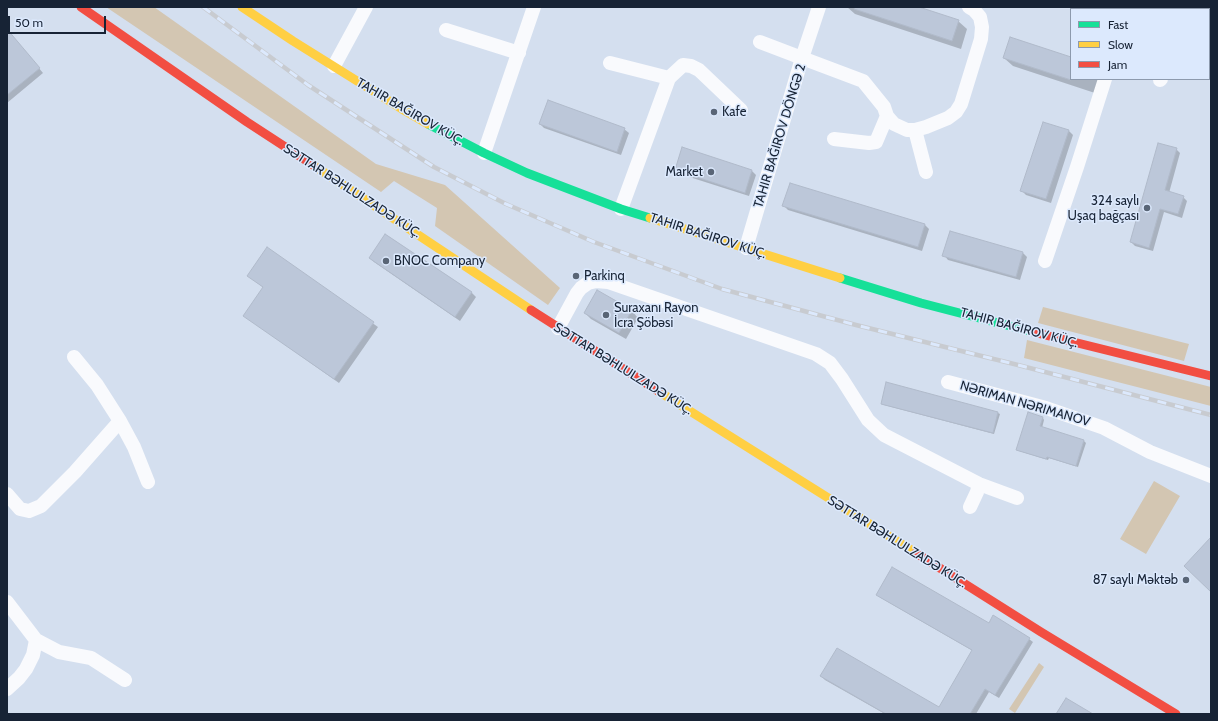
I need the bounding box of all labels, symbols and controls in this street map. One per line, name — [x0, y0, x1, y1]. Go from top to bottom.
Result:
scale bar — [10, 8, 108, 34]
legend — [1070, 8, 1210, 80]
text: 50 m — [15, 15, 43, 30]
text: Fast — [1108, 17, 1128, 32]
text: Slow — [1108, 37, 1133, 52]
text: Jam — [1108, 57, 1127, 72]
street label: TAHIR BAĞIROV DÖNGƏ 2 — [751, 62, 809, 210]
street label: TAHIR BAĞIROV KÜÇ. — [354, 75, 466, 149]
place label: Kafe — [722, 104, 746, 120]
marker: Kafe — [709, 107, 719, 117]
street label: SƏTTAR BƏHLULZADƏ KÜÇ. — [280, 141, 424, 241]
place label: Market — [666, 164, 703, 180]
marker: Market — [706, 167, 716, 177]
place label: 324 saylı Uşaq bağçası — [1068, 193, 1139, 224]
marker: 324 saylı Uşaq bağçası — [1142, 203, 1152, 213]
street label: TAHIR BAĞIROV KÜÇ. — [648, 210, 768, 262]
place label: BNOC Company — [394, 253, 485, 269]
marker: BNOC Company — [381, 256, 391, 266]
place label: Parkinq — [584, 268, 625, 284]
marker: Parkinq — [571, 271, 581, 281]
place label: Suraxanı Rayon İcra Şöbəsi — [614, 300, 698, 331]
street label: TAHIR BAĞIROV KÜÇ. — [958, 305, 1080, 351]
marker: Suraxanı Rayon İcra Şöbəsi — [601, 310, 611, 320]
street label: SƏTTAR BƏHLULZADƏ KÜÇ. — [551, 320, 695, 418]
street label: NƏRIMAN NƏRIMANOV — [958, 378, 1092, 430]
street label: SƏTTAR BƏHLULZADƏ KÜÇ. — [825, 493, 969, 591]
place label: 87 saylı Məktəb — [1093, 572, 1178, 588]
marker: 87 saylı Məktəb — [1181, 575, 1191, 585]

